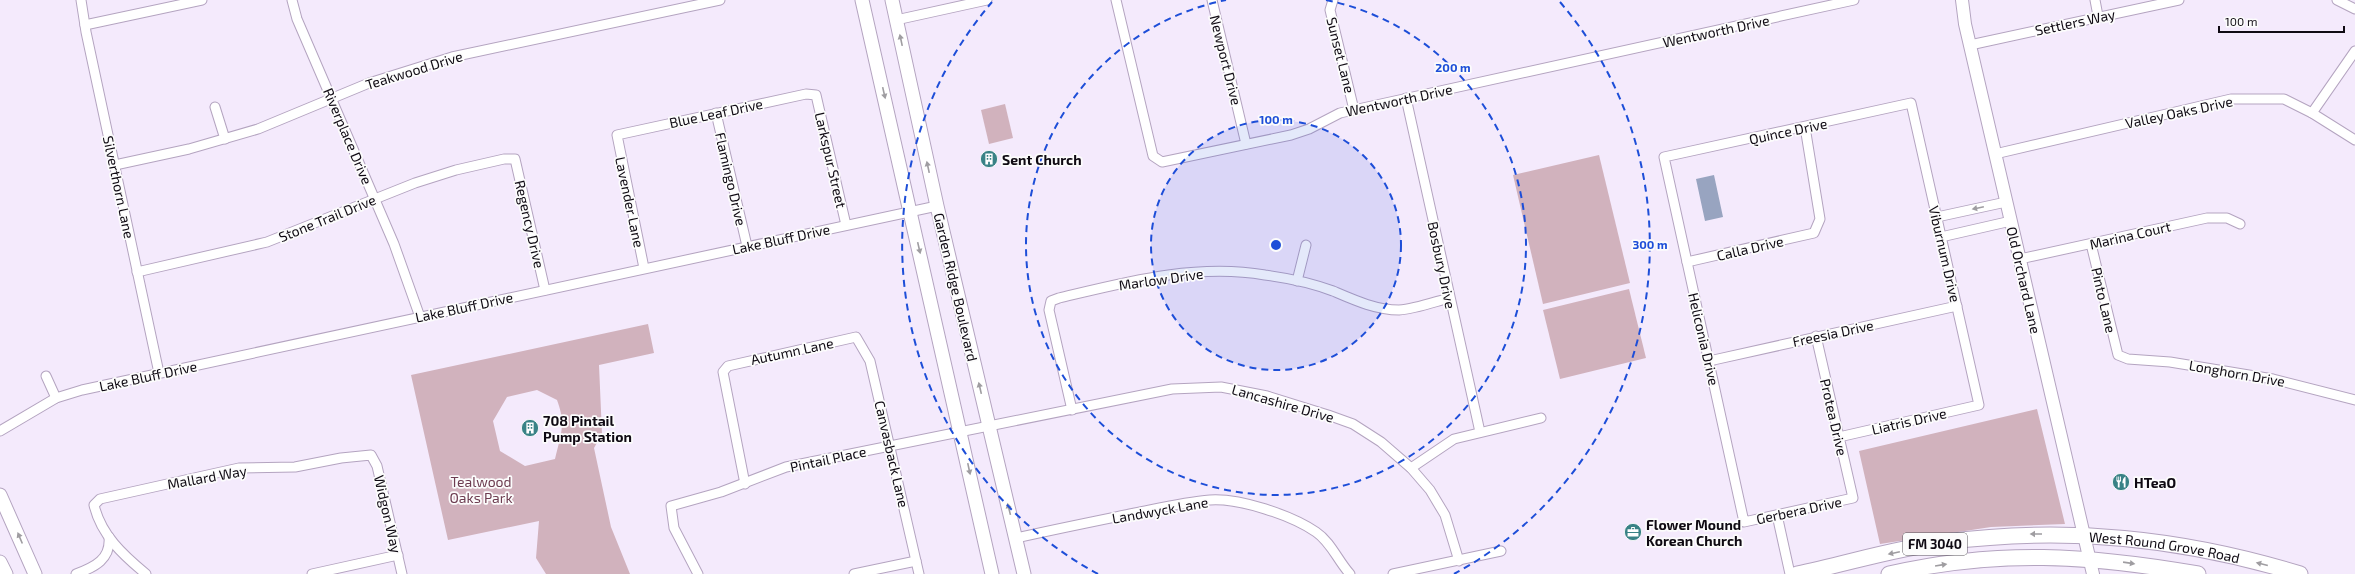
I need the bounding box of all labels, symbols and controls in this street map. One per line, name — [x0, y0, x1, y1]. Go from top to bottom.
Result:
street label: Settlers Way — [2033, 5, 2117, 39]
scale bar — [2219, 8, 2344, 34]
street label: Wentworth Drive — [1661, 11, 1771, 51]
street label: Newport Drive — [1207, 13, 1245, 107]
text: 100 m — [2225, 14, 2257, 28]
street label: Sunset Lane — [1323, 15, 1359, 95]
one-way arrow — [897, 34, 903, 47]
street label: Teakwood Drive — [363, 47, 465, 93]
text: 200 m — [1435, 60, 1471, 74]
street label: Wentworth Drive — [1344, 80, 1454, 120]
street label: Riverplace Drive — [320, 85, 376, 187]
one-way arrow — [881, 86, 887, 99]
street label: Valley Oaks Drive — [2124, 92, 2234, 132]
street label: Blue Leaf Drive — [668, 95, 764, 131]
street label: Larkspur Street — [812, 110, 850, 210]
text: 100 m — [1259, 112, 1293, 126]
street label: Quince Drive — [1747, 114, 1829, 148]
street label: Flamingo Drive — [712, 131, 750, 227]
street label: Silverthorn Lane — [100, 134, 138, 240]
building icon: Sent Church — [979, 149, 999, 169]
place label: Sent Church — [1002, 151, 1082, 168]
street label: Lavender Lane — [612, 155, 648, 249]
one-way arrow — [925, 161, 931, 174]
street label: Regency Drive — [512, 178, 548, 270]
street label: Stone Trail Drive — [276, 191, 378, 245]
street label: Viburnum Drive — [1926, 204, 1964, 304]
one-way arrow — [1972, 206, 1984, 212]
street label: Garden Ridge Boulevard — [931, 211, 981, 363]
street label: Marina Court — [2088, 217, 2172, 253]
street label: Lake Bluff Drive — [731, 220, 831, 258]
street label: Bosbury Drive — [1424, 220, 1460, 310]
street label: Old Orchard Lane — [2003, 225, 2045, 335]
street label: Calla Drive — [1715, 232, 1785, 264]
text: 300 m — [1632, 237, 1668, 251]
centre of rings — [1269, 238, 1283, 252]
one-way arrow — [917, 241, 923, 254]
street label: Marlow Drive — [1118, 265, 1204, 293]
street label: Pinto Lane — [2088, 266, 2120, 334]
street label: Lake Bluff Drive — [414, 288, 514, 326]
street label: Heliconia Drive — [1685, 291, 1723, 387]
street label: Freesia Drive — [1791, 316, 1875, 350]
street label: Autumn Lane — [749, 334, 835, 368]
street label: Longhorn Drive — [2188, 356, 2286, 390]
street label: Lake Bluff Drive — [98, 357, 198, 395]
street label: Protea Drive — [1817, 377, 1851, 457]
street label: Lancashire Drive — [1230, 380, 1336, 426]
one-way arrow — [977, 382, 983, 394]
street label: Canvasback Lane — [871, 399, 913, 509]
street label: Liatris Drive — [1870, 404, 1948, 438]
place label: 708 Pintail Pump Station — [543, 412, 632, 445]
building icon: 708 Pintail Pump Station — [520, 418, 540, 438]
street label: Pintail Place — [788, 443, 868, 475]
street label: Mallard Way — [166, 462, 249, 492]
one-way arrow — [966, 463, 972, 475]
restaurant icon: HTeaO — [2111, 472, 2131, 492]
street label: Widgon Way — [371, 473, 405, 555]
park label: Tealwood Oaks Park — [449, 473, 513, 506]
place label: HTeaO — [2134, 474, 2176, 491]
street label: Landwyck Lane — [1111, 493, 1209, 527]
street label: Gerbera Drive — [1755, 493, 1843, 527]
one-way arrow — [1006, 502, 1012, 515]
place label: Flower Mound Korean Church — [1646, 516, 1742, 549]
office icon: Flower Mound Korean Church — [1623, 522, 1643, 542]
street label: West Round Grove Road — [2089, 527, 2241, 566]
one-way arrow — [17, 531, 23, 543]
one-way arrow — [2029, 531, 2042, 537]
road number: FM 3040 — [1903, 533, 1967, 555]
one-way arrow — [1887, 550, 1900, 556]
one-way arrow — [2122, 560, 2135, 566]
one-way arrow — [2256, 561, 2268, 567]
one-way arrow — [1935, 562, 1947, 568]

